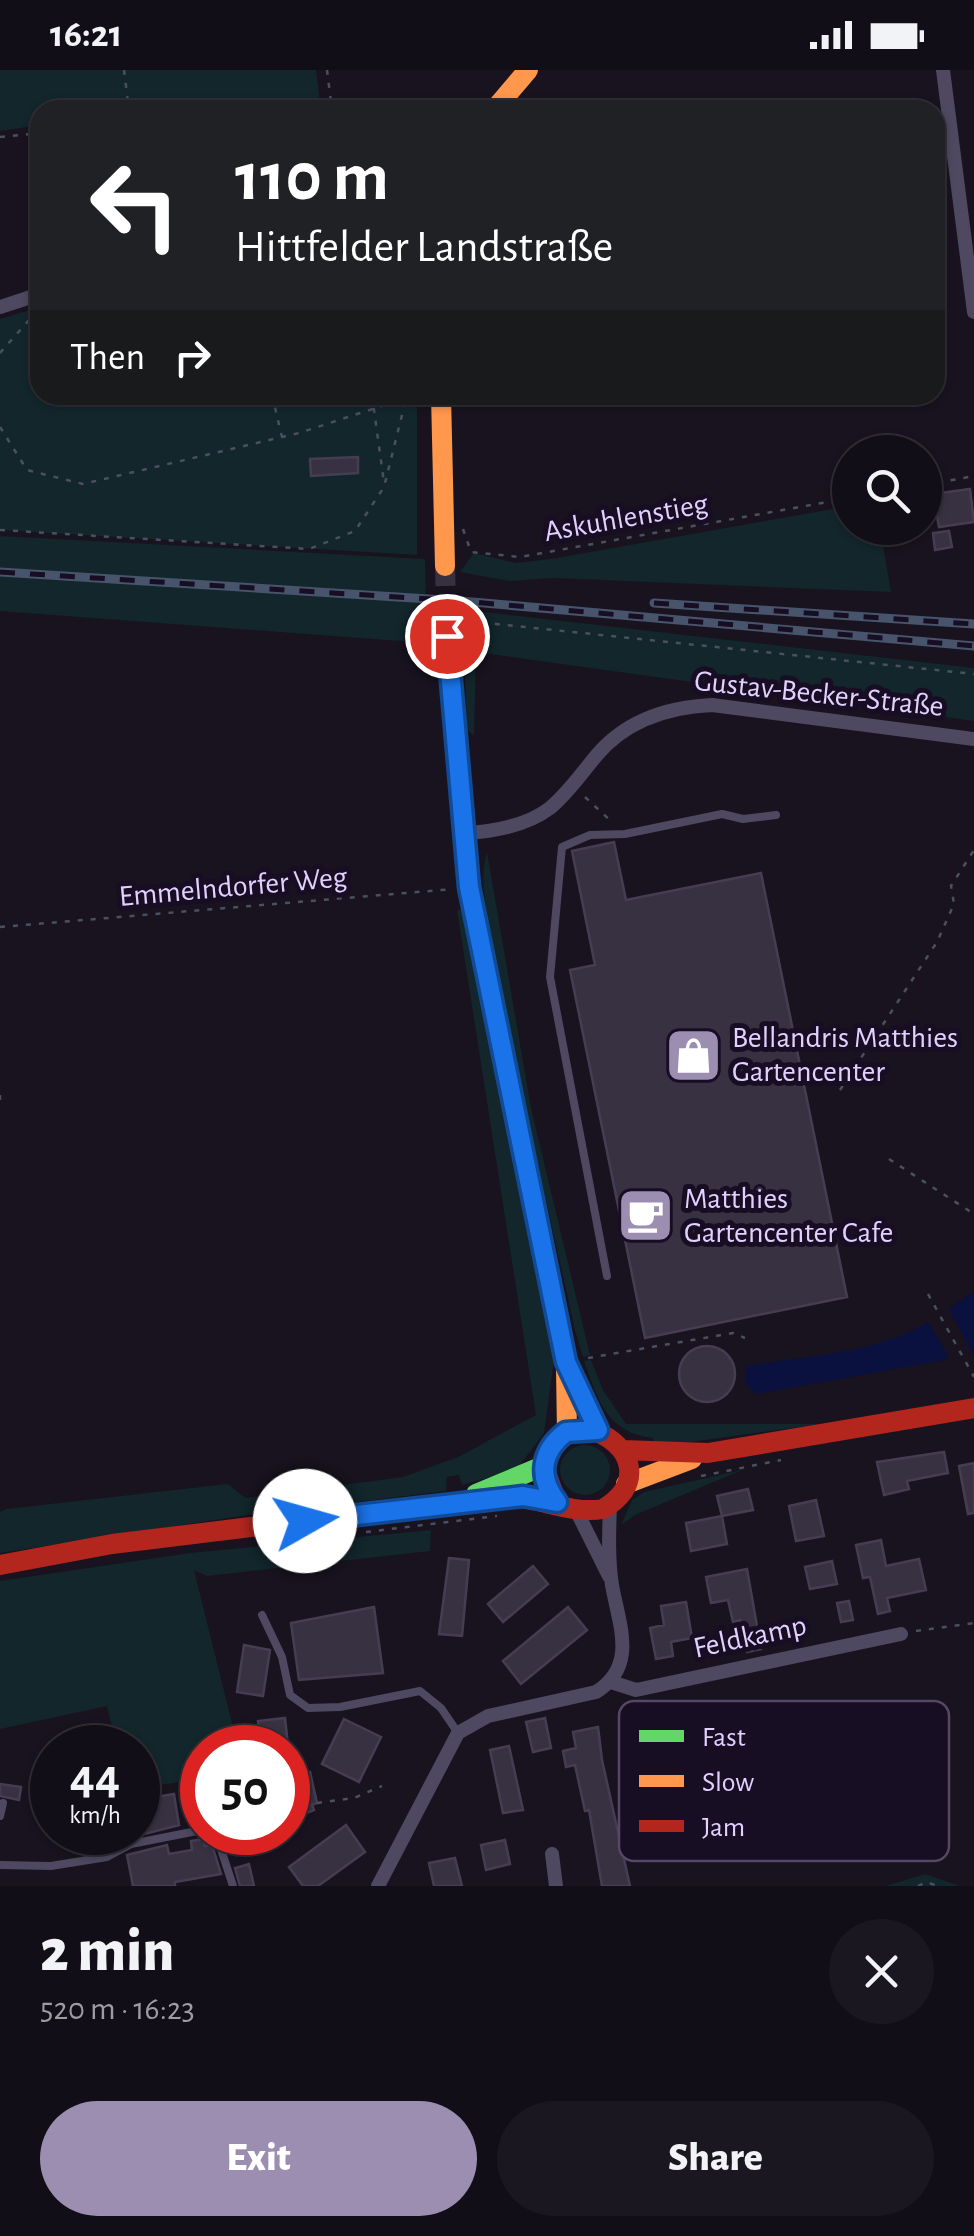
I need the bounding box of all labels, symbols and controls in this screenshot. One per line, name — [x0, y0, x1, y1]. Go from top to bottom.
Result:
text: 16:21 — [50, 16, 122, 54]
icon: left — [70, 140, 200, 270]
text: 110 m — [235, 143, 389, 213]
text: Hittfelder Landstraße — [235, 225, 613, 270]
icon: right — [165, 330, 220, 385]
text: Then — [70, 339, 145, 377]
map controls — [832, 435, 942, 545]
button: search — [832, 435, 942, 545]
street label: Askuhlenstieg — [542, 489, 711, 547]
pin — [405, 594, 490, 679]
icon: arrive — [420, 609, 475, 664]
street label: Gustav-Becker-Straße — [693, 666, 945, 722]
street label: Emmelndorfer Weg — [118, 862, 349, 912]
place label: Bellandris Matthies Gartencenter — [732, 1023, 958, 1087]
shop icon: Bellandris Matthies Gartencenter — [663, 1025, 723, 1085]
place label: Matthies Gartencenter Cafe — [684, 1184, 893, 1248]
cafe icon: Matthies Gartencenter Cafe — [615, 1186, 675, 1246]
position arrow — [253, 1469, 357, 1573]
street label: Feldkamp — [691, 1610, 809, 1664]
legend — [619, 1701, 949, 1861]
text: Fast — [702, 1724, 746, 1752]
speed limit sign: 50 — [180, 1725, 310, 1855]
text: 44 — [70, 1753, 120, 1803]
text: Slow — [702, 1769, 754, 1797]
text: km/h — [69, 1803, 121, 1828]
text: Jam — [702, 1814, 745, 1842]
button: close — [829, 1919, 934, 2024]
text: 2 min — [40, 1922, 174, 1982]
text: 520 m · 16:23 — [40, 1993, 195, 2025]
button: Exit — [40, 2101, 477, 2216]
button: Share — [497, 2101, 934, 2216]

